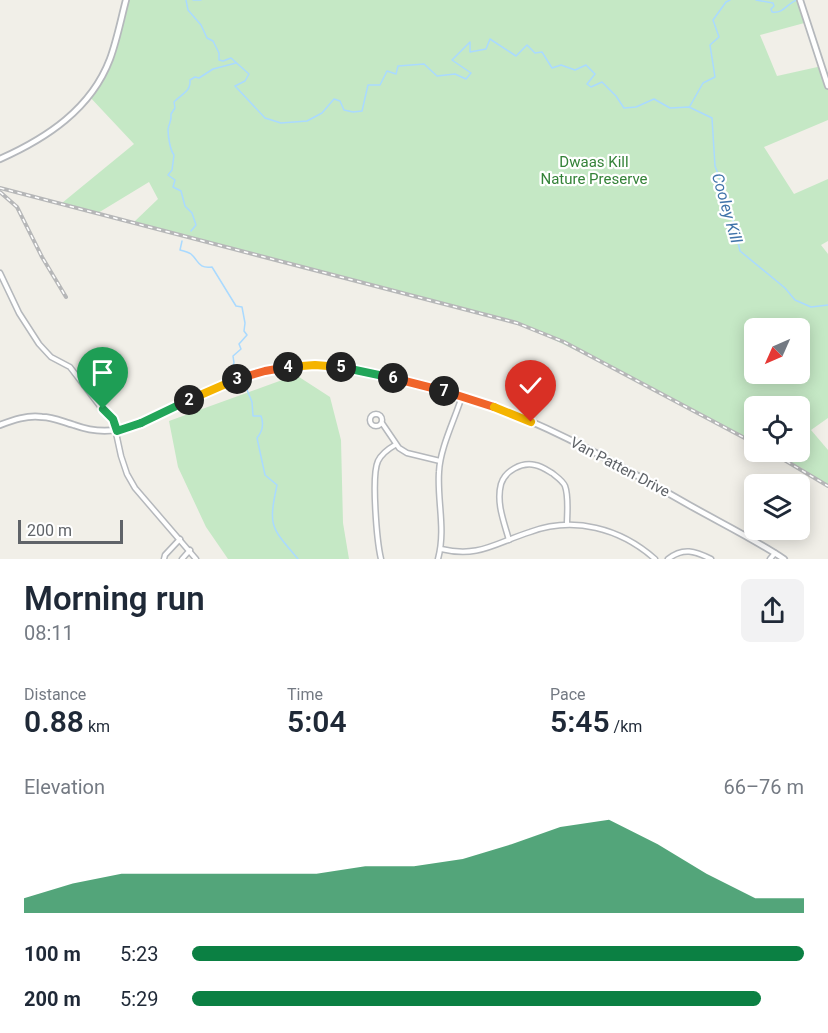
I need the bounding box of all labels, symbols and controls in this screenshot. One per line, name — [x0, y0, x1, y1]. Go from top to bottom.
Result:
park label: Dwaas Kill Nature Preserve — [540, 153, 648, 188]
water label: Cooley Kill — [708, 171, 746, 245]
north arrow — [744, 318, 810, 384]
map controls — [744, 318, 810, 540]
pin — [77, 347, 128, 409]
pin: 4 — [273, 352, 303, 382]
pin: 5 — [326, 352, 356, 382]
icon: arrive — [86, 356, 119, 389]
text: 4 — [283, 357, 293, 376]
text: 5 — [336, 357, 346, 376]
pin — [505, 360, 556, 422]
pin: 6 — [378, 363, 408, 393]
pin: 3 — [222, 364, 252, 394]
text: 6 — [388, 368, 398, 387]
text: 3 — [232, 369, 242, 388]
icon: check — [514, 369, 547, 402]
pin: 7 — [429, 376, 459, 406]
text: 7 — [439, 381, 449, 400]
pin: 2 — [174, 385, 204, 415]
text: 2 — [184, 390, 194, 409]
button: locate — [744, 396, 810, 462]
street label: Van Patten Drive — [567, 433, 673, 501]
button: layers — [744, 474, 810, 540]
scale bar — [18, 517, 123, 544]
text: 200 m — [27, 521, 72, 540]
text: Morning run — [24, 579, 205, 618]
button: share — [741, 579, 804, 642]
text: 08:11 — [24, 621, 74, 645]
text: Distance — [24, 685, 86, 704]
text: Time — [287, 685, 323, 704]
text: Pace — [550, 685, 586, 704]
text: 0.88 — [24, 704, 84, 739]
text: 5:04 — [287, 704, 347, 739]
text: 5:45 — [550, 704, 610, 739]
text: km — [84, 717, 110, 736]
text: /km — [610, 717, 642, 736]
text: Elevation — [24, 775, 105, 799]
text: 66–76 m — [723, 775, 804, 799]
text: 100 m — [24, 942, 81, 966]
text: 5:23 — [120, 942, 159, 966]
text: 200 m — [24, 987, 81, 1011]
text: 5:29 — [120, 987, 159, 1011]

